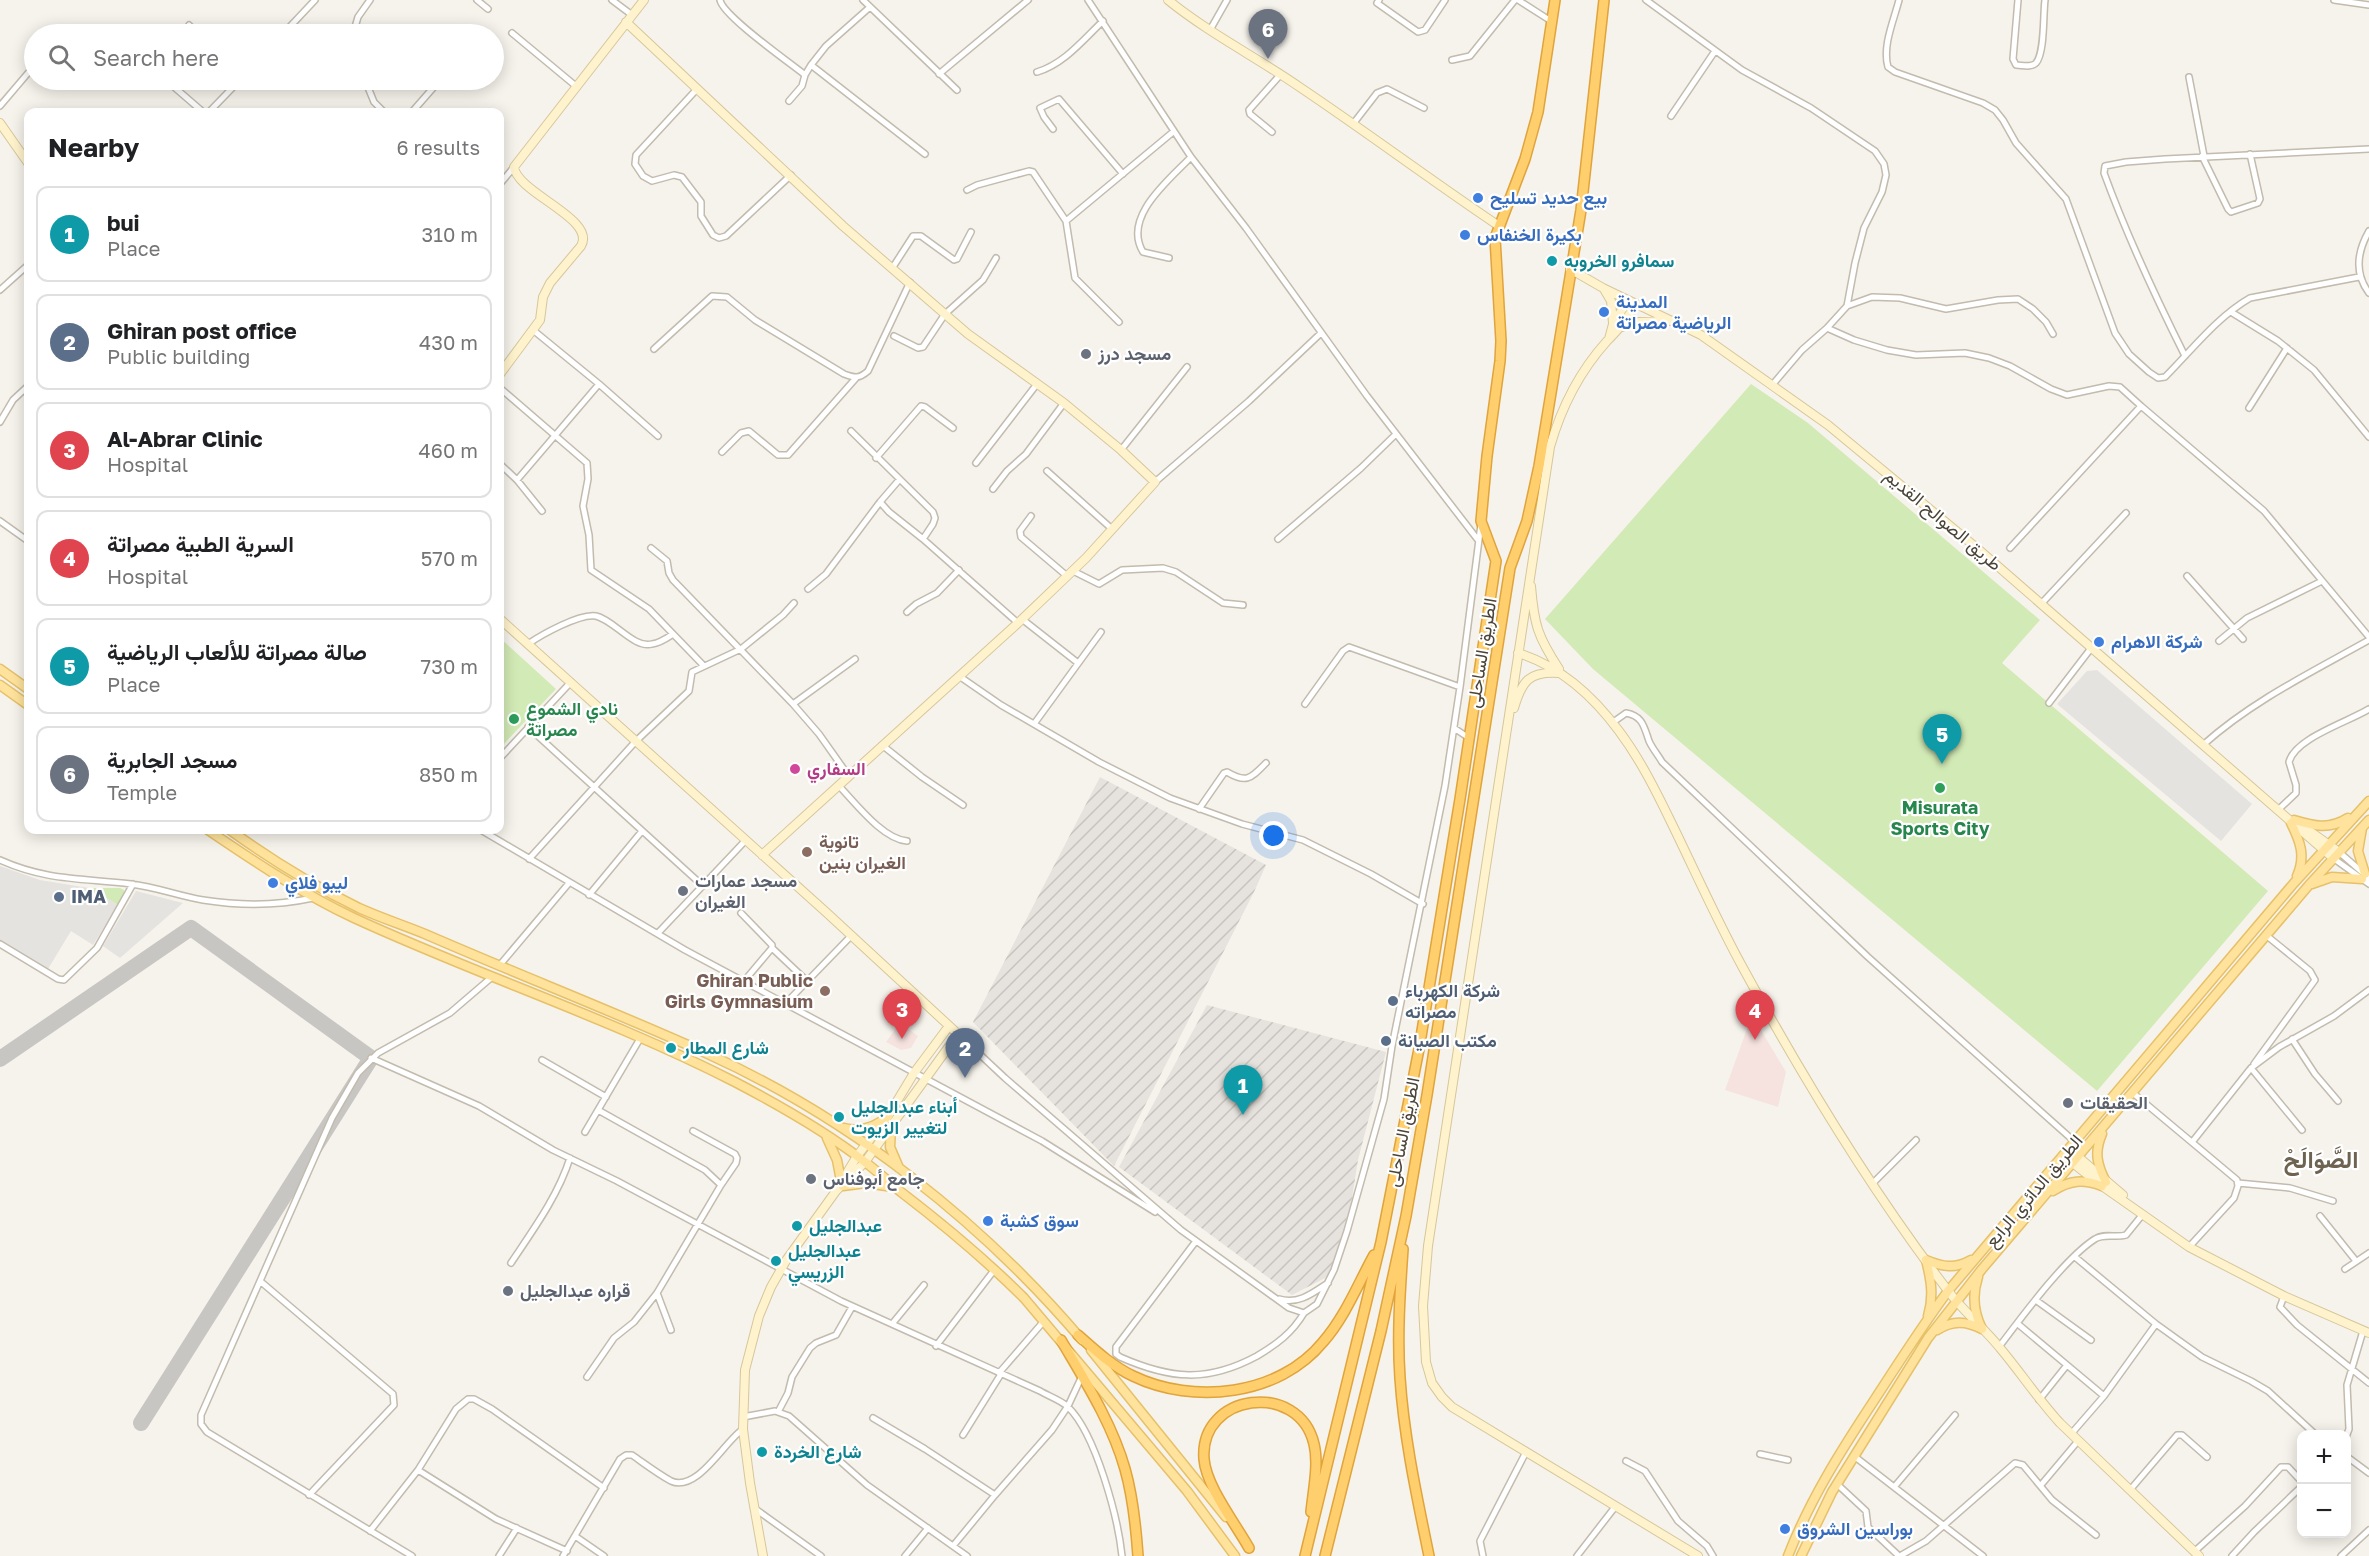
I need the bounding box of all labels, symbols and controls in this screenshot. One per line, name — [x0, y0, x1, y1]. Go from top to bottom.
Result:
pin: 6 — [1248, 10, 1288, 59]
search box — [24, 24, 504, 90]
icon: search — [45, 41, 78, 74]
text: Search here — [93, 44, 219, 71]
text: Nearby — [48, 132, 139, 163]
text: 6 results — [396, 135, 480, 159]
place label: بيع حديد تسليح — [1490, 186, 1607, 210]
marker: بيع حديد تسليح — [1471, 191, 1485, 205]
text: bui — [107, 209, 140, 236]
text: 1 — [64, 222, 75, 246]
text: 310 m — [422, 222, 478, 246]
place label: بكيرة الخنفاس — [1477, 223, 1582, 246]
marker: بكيرة الخنفاس — [1458, 228, 1472, 242]
text: Place — [107, 236, 160, 260]
place label: سمافرو الخروبه — [1564, 249, 1674, 272]
marker: سمافرو الخروبه — [1545, 254, 1559, 268]
place label: المدينة الرياضية مصراتة — [1616, 290, 1731, 334]
marker: المدينة الرياضية مصراتة — [1597, 305, 1611, 319]
text: Ghiran post office — [107, 317, 297, 344]
text: 2 — [63, 330, 76, 354]
text: 430 m — [419, 330, 478, 354]
place label: مسجد درز — [1097, 342, 1171, 365]
text: Public building — [107, 344, 250, 368]
marker: مسجد درز — [1079, 347, 1093, 361]
text: Al-Abrar Clinic — [107, 425, 263, 452]
text: 3 — [63, 438, 76, 462]
text: 460 m — [419, 438, 478, 462]
text: Hospital — [107, 452, 188, 476]
street label: طريق الصوالح القديم — [1879, 464, 2007, 576]
text: السرية الطبية مصراتة — [107, 530, 294, 557]
text: 4 — [63, 546, 76, 570]
text: 570 m — [421, 546, 478, 570]
text: Hospital — [107, 564, 188, 588]
street label: الطريق الساحلى — [1461, 596, 1502, 710]
place label: شركة الاهرام — [2111, 630, 2203, 654]
marker: شركة الاهرام — [2092, 635, 2106, 649]
text: صالة مصراتة للألعاب الرياضية — [107, 638, 367, 665]
text: 5 — [63, 654, 76, 678]
text: 730 m — [421, 654, 478, 678]
text: Place — [107, 672, 160, 696]
place label: نادي الشموع مصراتة — [526, 697, 618, 741]
marker: نادي الشموع مصراتة — [507, 712, 521, 726]
pin: 5 — [1922, 714, 1962, 764]
text: مسجد الجابرية — [107, 746, 238, 773]
place label: السفاري — [807, 757, 866, 784]
text: 6 — [63, 762, 76, 786]
text: 850 m — [419, 762, 478, 786]
marker: السفاري — [788, 762, 802, 776]
text: Temple — [107, 780, 177, 804]
marker: Misurata Sports City — [1933, 781, 1947, 795]
place label: Misurata Sports City — [1891, 796, 1990, 839]
your location — [1259, 821, 1288, 850]
place label: تانوية الغيران بنين — [819, 830, 906, 874]
marker: تانوية الغيران بنين — [800, 845, 814, 859]
place label: مسجد عمارات الغيران — [695, 869, 798, 913]
place label: ليبو فلاي — [285, 871, 348, 898]
marker: ليبو فلاي — [266, 876, 280, 890]
marker: مسجد عمارات الغيران — [676, 884, 690, 898]
place label: IMA — [71, 885, 106, 907]
marker: IMA — [52, 890, 66, 904]
place label: Ghiran Public Girls Gymnasium — [665, 969, 813, 1012]
place label: شركة الكهرباء مصراته — [1405, 979, 1500, 1023]
marker: Ghiran Public Girls Gymnasium — [818, 984, 832, 998]
pin: 3 — [882, 990, 922, 1039]
pin: 4 — [1736, 990, 1774, 1040]
marker: شركة الكهرباء مصراته — [1386, 994, 1400, 1008]
pin: 2 — [946, 1028, 984, 1078]
place label: مكتب الصيانة — [1398, 1029, 1497, 1052]
marker: مكتب الصيانة — [1379, 1034, 1393, 1048]
place label: شارع المطار — [682, 1036, 769, 1060]
marker: شارع المطار — [664, 1041, 678, 1055]
pin: 1 — [1224, 1066, 1262, 1115]
street label: الطريق الساحلى — [1381, 1075, 1424, 1189]
place label: الحقيقات — [2080, 1091, 2148, 1114]
place label: أبناء عبدالجليل لتغيير الزيوت — [851, 1095, 958, 1139]
marker: الحقيقات — [2061, 1096, 2075, 1110]
marker: أبناء عبدالجليل لتغيير الزيوت — [832, 1110, 846, 1124]
street label: الطريق الدائري الرابع — [1980, 1129, 2091, 1254]
district label: الصَّوَالَحْ — [2283, 1144, 2359, 1177]
place label: جامع أبوفناس — [823, 1167, 925, 1191]
marker: جامع أبوفناس — [804, 1172, 818, 1186]
place label: سوق كشبة — [1000, 1209, 1079, 1232]
place label: عبدالجليل — [809, 1214, 882, 1237]
marker: سوق كشبة — [981, 1214, 995, 1228]
marker: عبدالجليل — [790, 1219, 804, 1233]
place label: عبدالجليل الزريسي — [788, 1239, 861, 1287]
marker: عبدالجليل الزريسي — [769, 1254, 783, 1268]
place label: قراره عبدالجليل — [520, 1279, 630, 1302]
marker: قراره عبدالجليل — [501, 1284, 515, 1298]
map controls — [2297, 1430, 2351, 1538]
button: + — [2297, 1430, 2351, 1484]
place label: شارع الخردة — [774, 1440, 862, 1464]
marker: شارع الخردة — [755, 1445, 769, 1459]
button: − — [2297, 1484, 2351, 1538]
place label: بوراسين الشروق — [1797, 1517, 1913, 1540]
marker: بوراسين الشروق — [1778, 1522, 1792, 1536]

